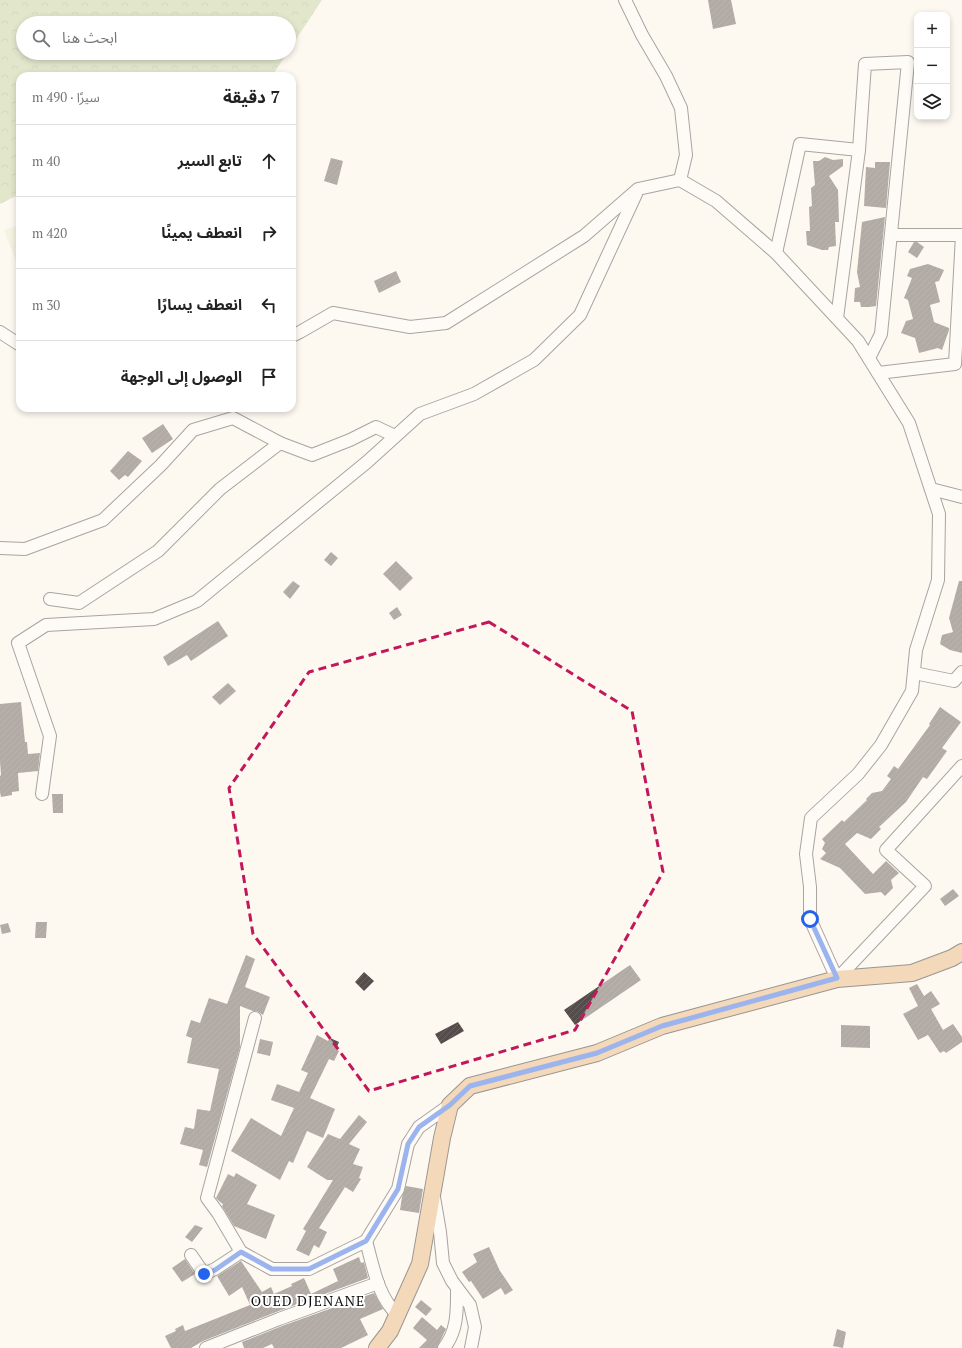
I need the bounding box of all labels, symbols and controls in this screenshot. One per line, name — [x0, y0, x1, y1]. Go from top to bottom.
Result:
map controls — [914, 12, 950, 120]
button: + — [914, 12, 950, 48]
search box — [16, 16, 296, 60]
icon: search — [30, 27, 52, 49]
text: ابحث هنا — [62, 27, 117, 47]
button: − — [914, 48, 950, 84]
button: layers — [914, 84, 950, 120]
text: 7 دقيقة — [223, 85, 280, 108]
text: سيرًا · 490 m — [32, 88, 100, 106]
text: تابع السير — [178, 150, 242, 170]
icon: ahead — [258, 150, 280, 172]
text: 40 m — [32, 152, 60, 170]
text: انعطف يمينًا — [161, 222, 242, 242]
icon: right — [258, 222, 280, 244]
text: 420 m — [32, 224, 67, 242]
text: انعطف يسارًا — [157, 294, 242, 314]
icon: left — [258, 294, 280, 316]
text: 30 m — [32, 296, 60, 314]
text: الوصول إلى الوجهة — [121, 366, 242, 386]
icon: arrive — [258, 366, 280, 388]
route start — [801, 910, 819, 928]
route end — [195, 1265, 213, 1283]
district label: OUED DJENANE — [251, 1291, 365, 1310]

